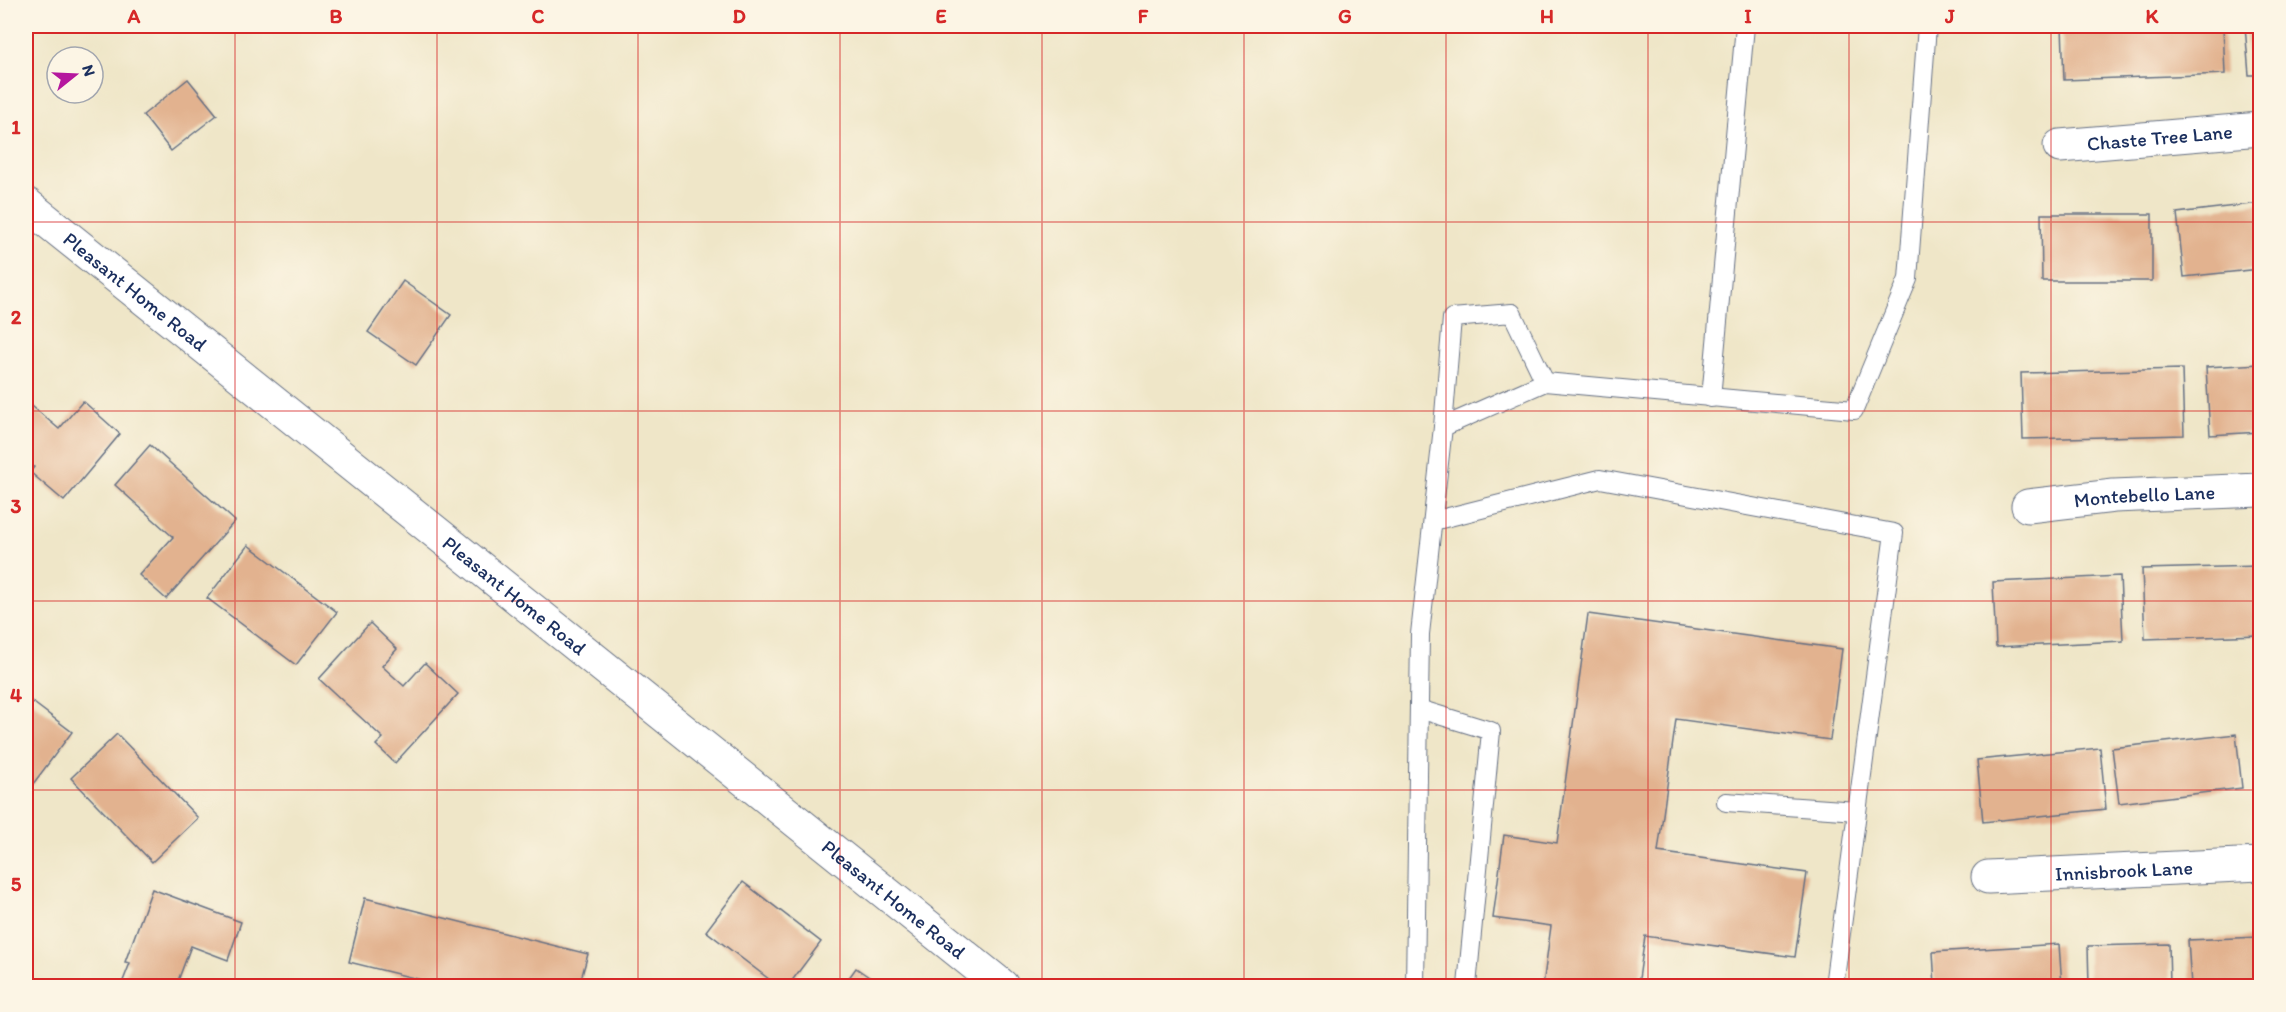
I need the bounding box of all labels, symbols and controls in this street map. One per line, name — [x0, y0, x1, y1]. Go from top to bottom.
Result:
text: A — [127, 4, 141, 28]
text: B — [330, 4, 343, 28]
text: C — [532, 4, 545, 28]
text: D — [732, 4, 746, 28]
text: E — [935, 4, 947, 28]
text: F — [1138, 4, 1149, 28]
text: G — [1338, 4, 1352, 28]
text: H — [1540, 4, 1554, 28]
text: I — [1744, 4, 1752, 28]
text: J — [1944, 4, 1955, 28]
text: K — [2146, 4, 2160, 28]
north arrow — [45, 45, 105, 105]
text: N — [78, 62, 99, 79]
text: 1 — [11, 115, 21, 139]
street label: Chaste Tree Lane — [2086, 119, 2233, 156]
street label: Pleasant Home Road — [59, 227, 212, 356]
text: 2 — [11, 305, 22, 329]
street label: Montebello Lane — [2073, 480, 2216, 513]
text: 3 — [11, 494, 22, 518]
street label: Pleasant Home Road — [438, 531, 591, 660]
text: 4 — [10, 683, 22, 707]
street label: Pleasant Home Road — [817, 835, 971, 964]
street label: Innisbrook Lane — [2054, 855, 2193, 886]
text: 5 — [11, 872, 22, 896]

